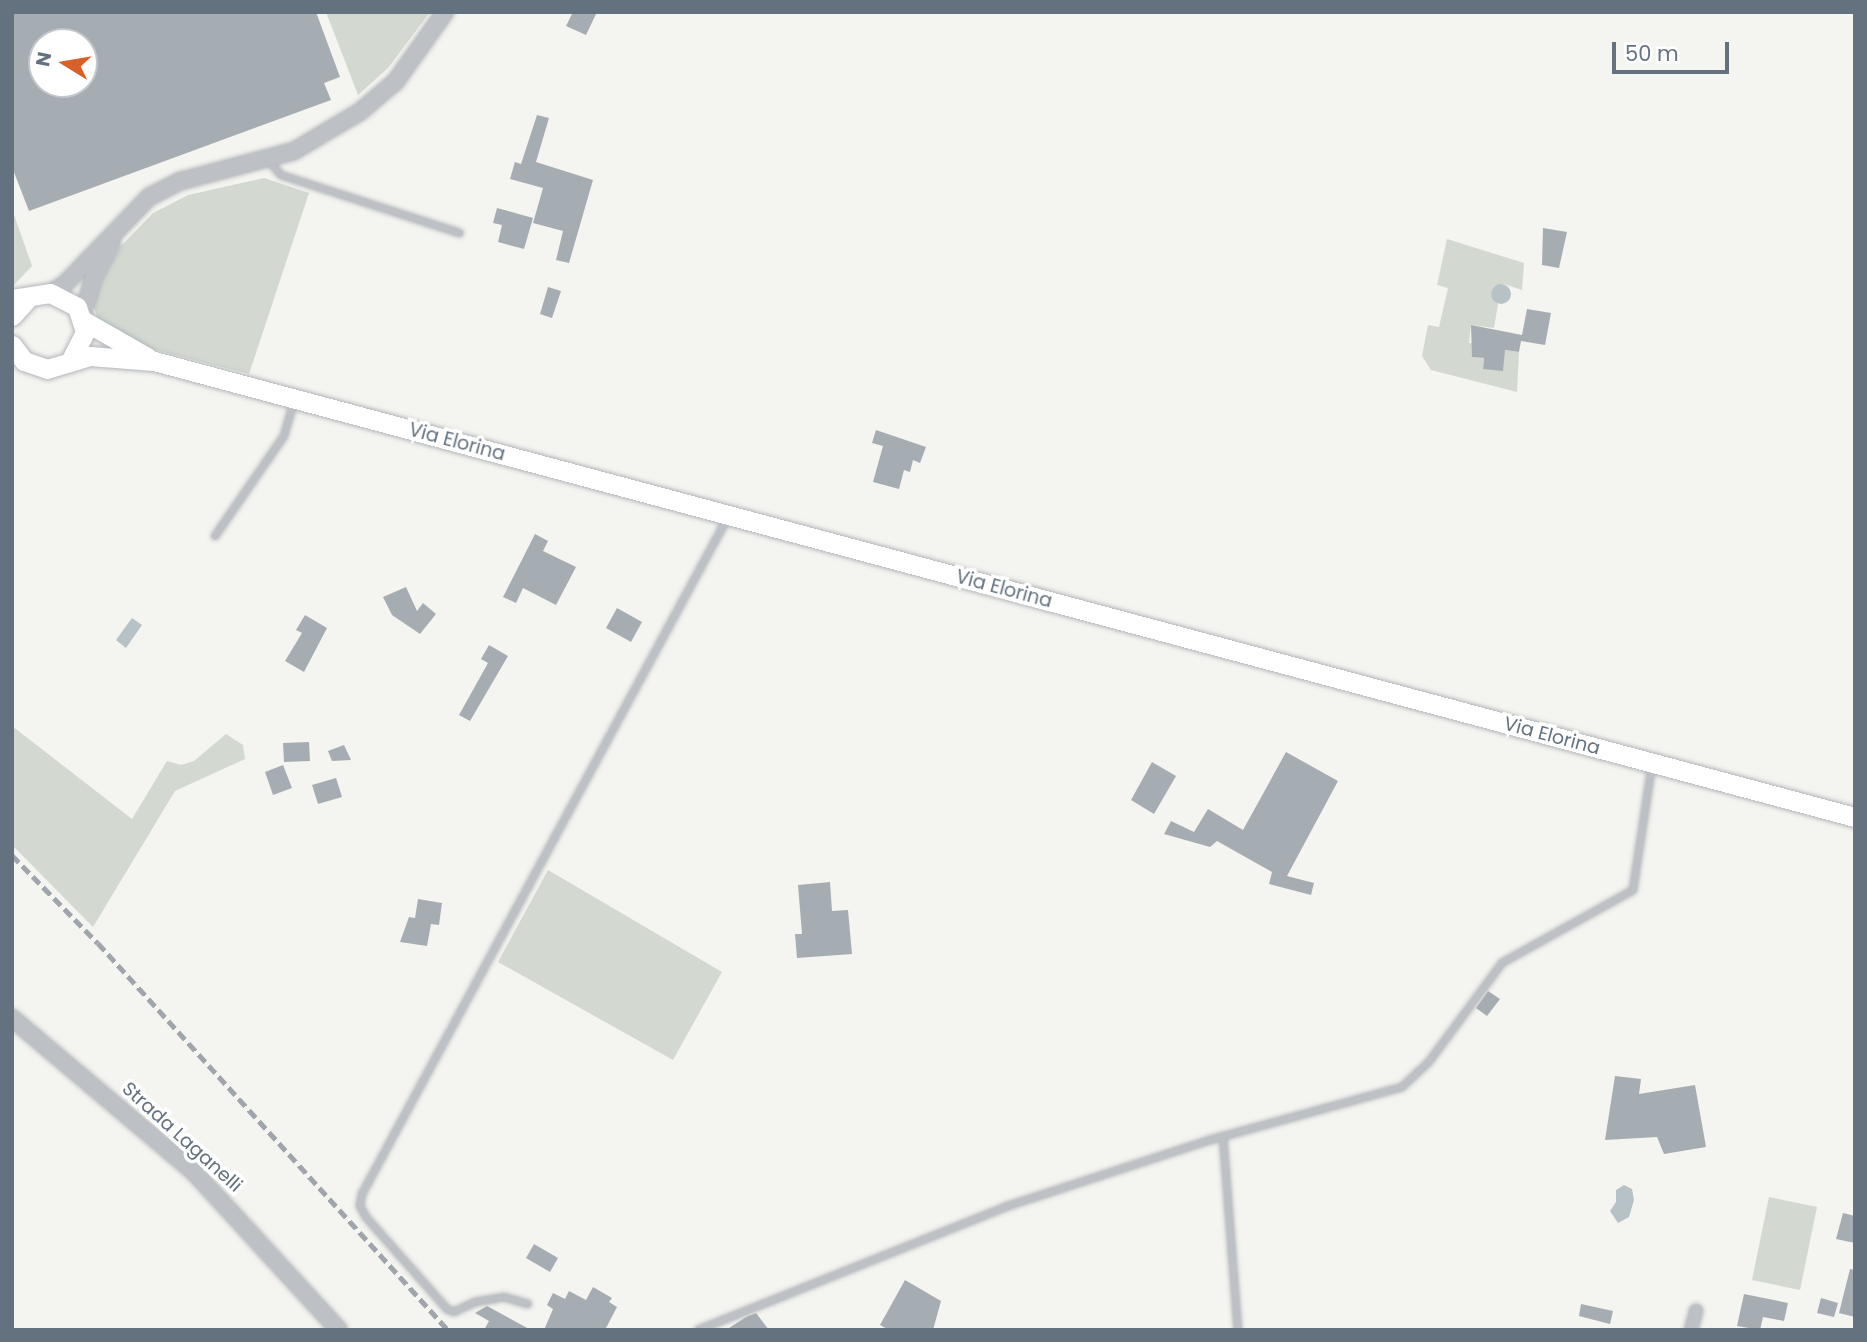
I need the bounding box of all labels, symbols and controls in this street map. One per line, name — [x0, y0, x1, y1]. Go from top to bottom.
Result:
north arrow — [28, 28, 98, 98]
scale bar — [1615, 28, 1732, 72]
text: 50 m — [1625, 39, 1679, 68]
text: N — [29, 50, 58, 69]
street label: Via Elorina — [406, 418, 508, 466]
street label: Via Elorina — [953, 565, 1055, 613]
street label: Via Elorina — [1501, 712, 1603, 760]
street label: Strada Laganelli — [117, 1077, 247, 1197]

